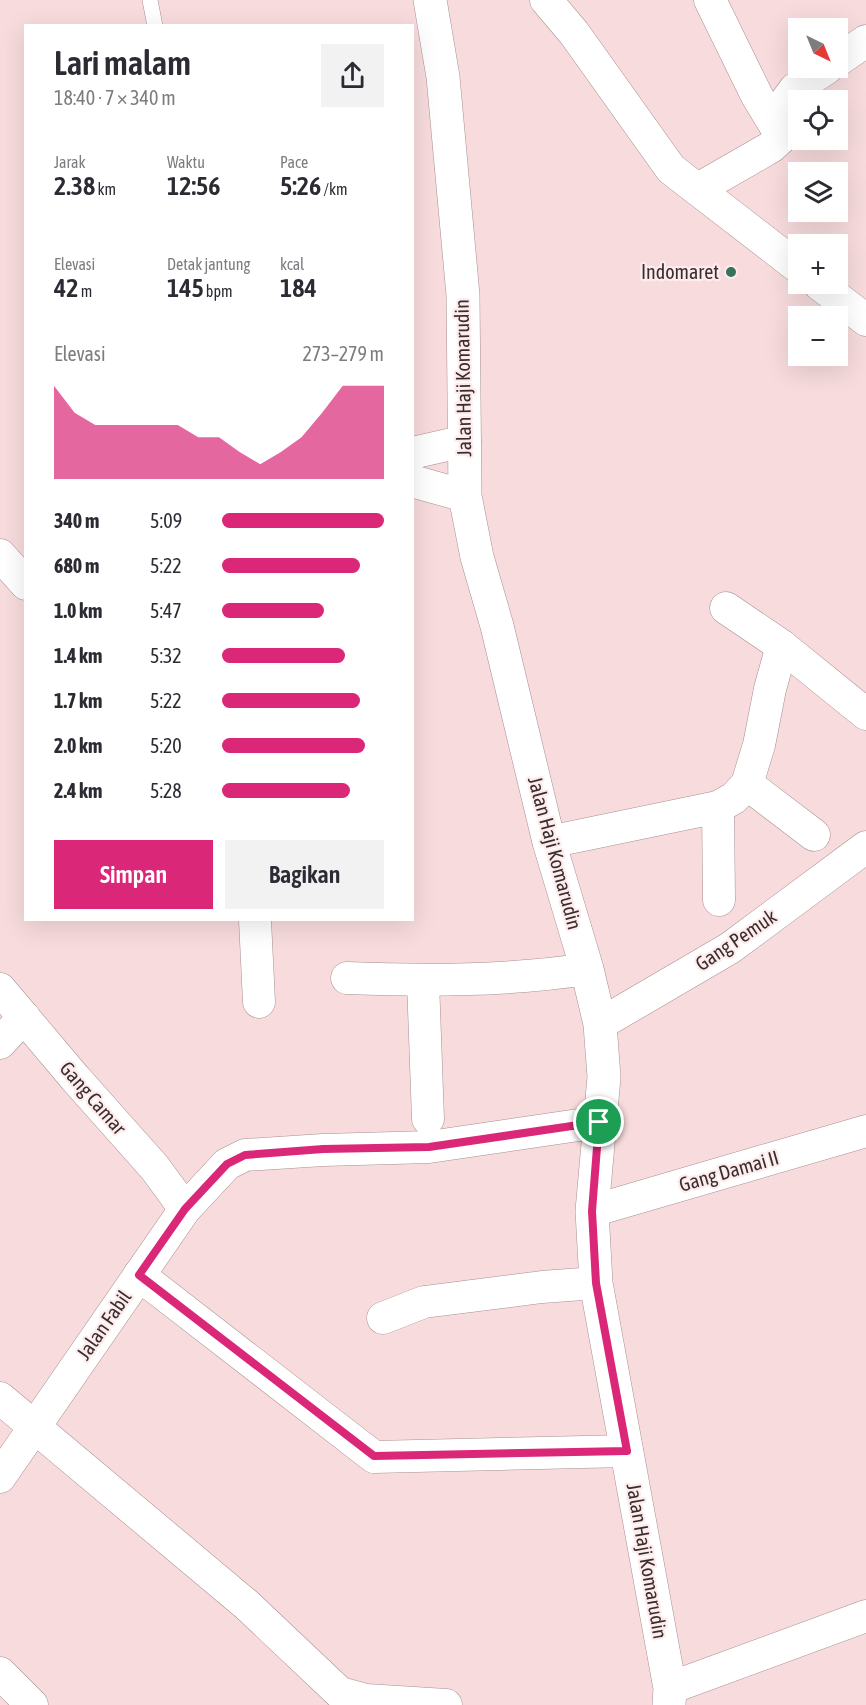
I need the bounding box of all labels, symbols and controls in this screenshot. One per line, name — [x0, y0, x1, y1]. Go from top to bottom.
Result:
north arrow — [788, 18, 848, 78]
map controls — [788, 18, 848, 366]
text: Lari malam — [54, 44, 191, 82]
button: share — [321, 44, 384, 107]
text: 18:40 · 7 × 340 m — [54, 86, 176, 109]
button: locate — [788, 90, 848, 150]
text: Jarak — [54, 153, 85, 171]
text: Waktu — [167, 153, 205, 171]
text: Pace — [280, 153, 308, 171]
button: layers — [788, 162, 848, 222]
text: 2.38 — [54, 171, 95, 201]
text: 12:56 — [167, 171, 221, 201]
text: 5:26 — [280, 171, 321, 201]
text: km — [95, 180, 116, 198]
text: /km — [321, 180, 347, 198]
button: + — [788, 234, 848, 294]
text: Elevasi — [54, 255, 95, 273]
text: Detak jantung — [167, 255, 250, 273]
text: kcal — [280, 255, 304, 273]
place label: Indomaret — [641, 260, 719, 283]
marker: Indomaret — [724, 265, 738, 279]
text: 42 — [54, 273, 78, 303]
text: 145 — [167, 273, 204, 303]
text: 184 — [280, 273, 317, 303]
text: m — [78, 282, 92, 300]
text: bpm — [204, 282, 233, 300]
street label: Jalan Haji Komarudin — [450, 299, 475, 457]
button: − — [788, 306, 848, 366]
text: Elevasi — [54, 342, 106, 365]
text: 273–279 m — [302, 342, 384, 365]
text: 340 m — [54, 509, 99, 532]
text: 5:09 — [150, 509, 182, 532]
text: 680 m — [54, 554, 99, 577]
text: 5:22 — [150, 554, 182, 577]
text: 1.0 km — [54, 599, 102, 622]
text: 5:47 — [150, 599, 182, 622]
text: 1.4 km — [54, 644, 102, 667]
text: 5:32 — [150, 644, 182, 667]
text: 1.7 km — [54, 689, 102, 712]
text: 5:22 — [150, 689, 182, 712]
text: 2.0 km — [54, 734, 102, 757]
text: 5:20 — [150, 734, 182, 757]
street label: Jalan Haji Komarudin — [524, 774, 587, 932]
text: 2.4 km — [54, 779, 102, 802]
text: 5:28 — [150, 779, 182, 802]
button: Simpan — [54, 840, 213, 909]
button: Bagikan — [225, 840, 384, 909]
street label: Gang Pemuk — [691, 904, 781, 975]
street label: Gang Camar — [56, 1057, 132, 1140]
pin — [573, 1096, 624, 1147]
icon: arrive — [582, 1105, 615, 1138]
street label: Gang Damai II — [676, 1145, 781, 1196]
street label: Jalan Fabil — [71, 1285, 136, 1364]
street label: Jalan Haji Komarudin — [622, 1481, 672, 1640]

